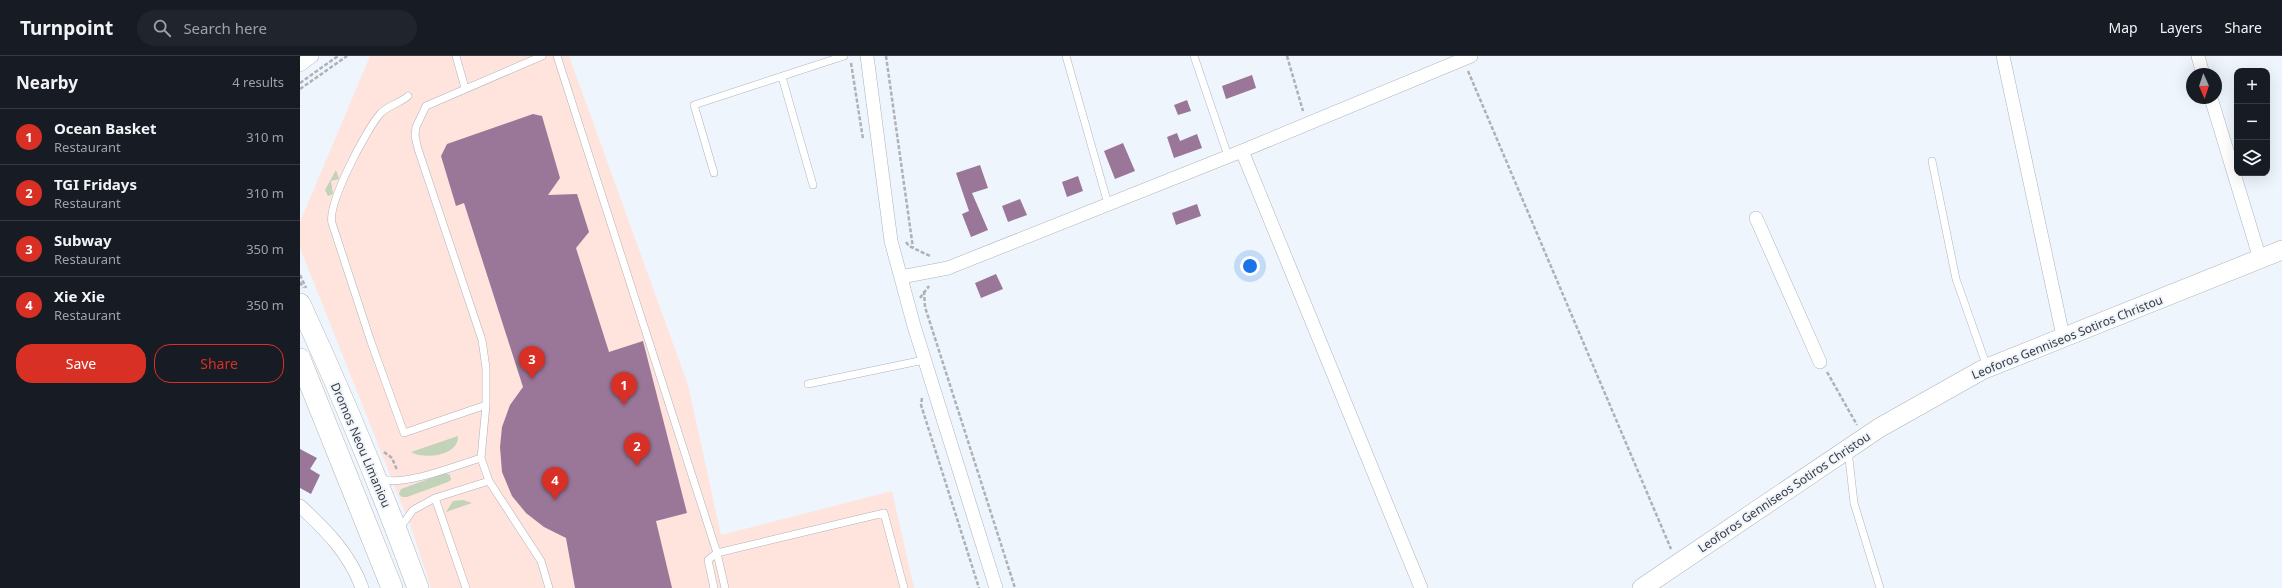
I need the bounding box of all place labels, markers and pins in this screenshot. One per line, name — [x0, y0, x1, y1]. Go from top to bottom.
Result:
pin: 3 — [519, 346, 545, 379]
pin: 1 — [611, 372, 637, 405]
pin: 2 — [624, 433, 650, 466]
pin: 4 — [542, 467, 568, 500]

